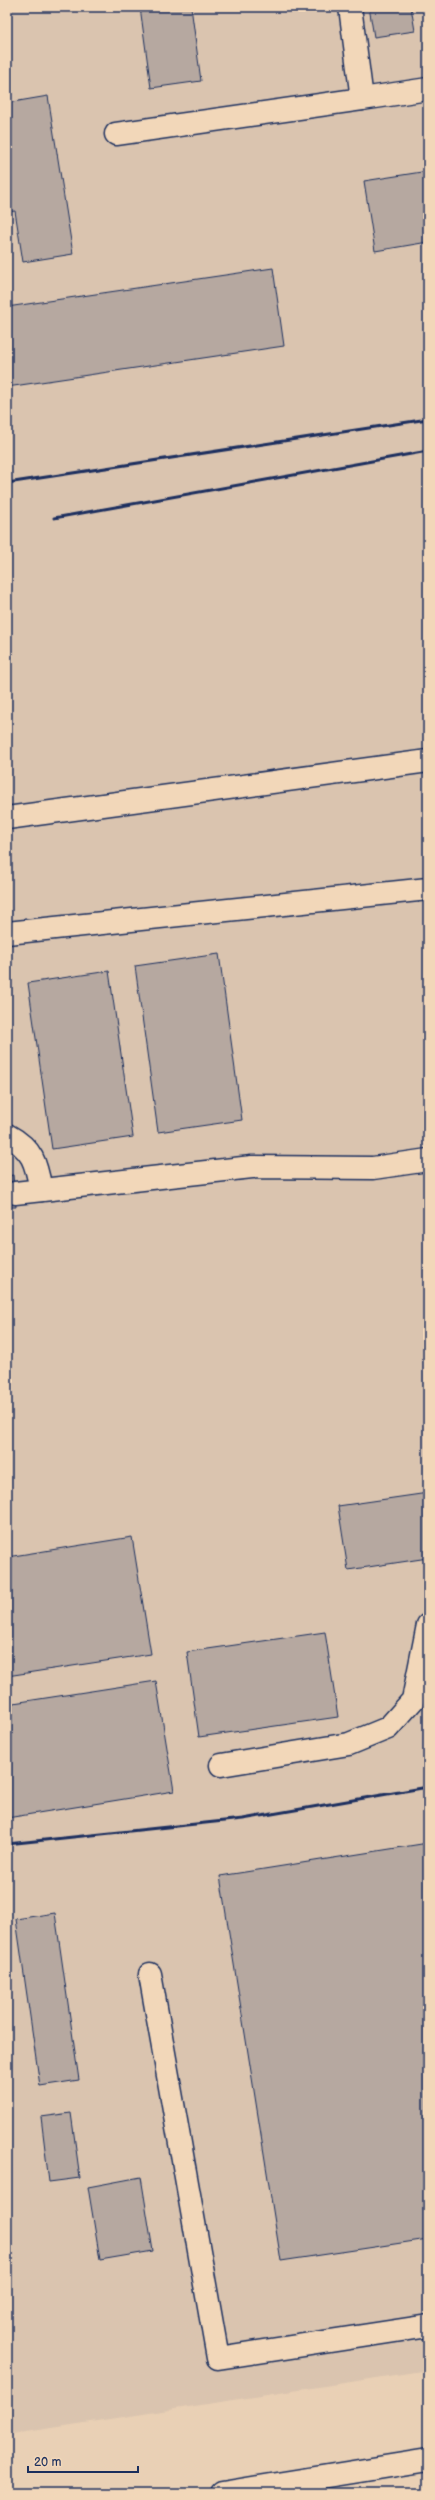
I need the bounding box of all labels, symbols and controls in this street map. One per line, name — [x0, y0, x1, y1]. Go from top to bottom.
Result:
scale bar — [28, 2448, 138, 2474]
text: 20 m — [34, 2455, 61, 2470]

